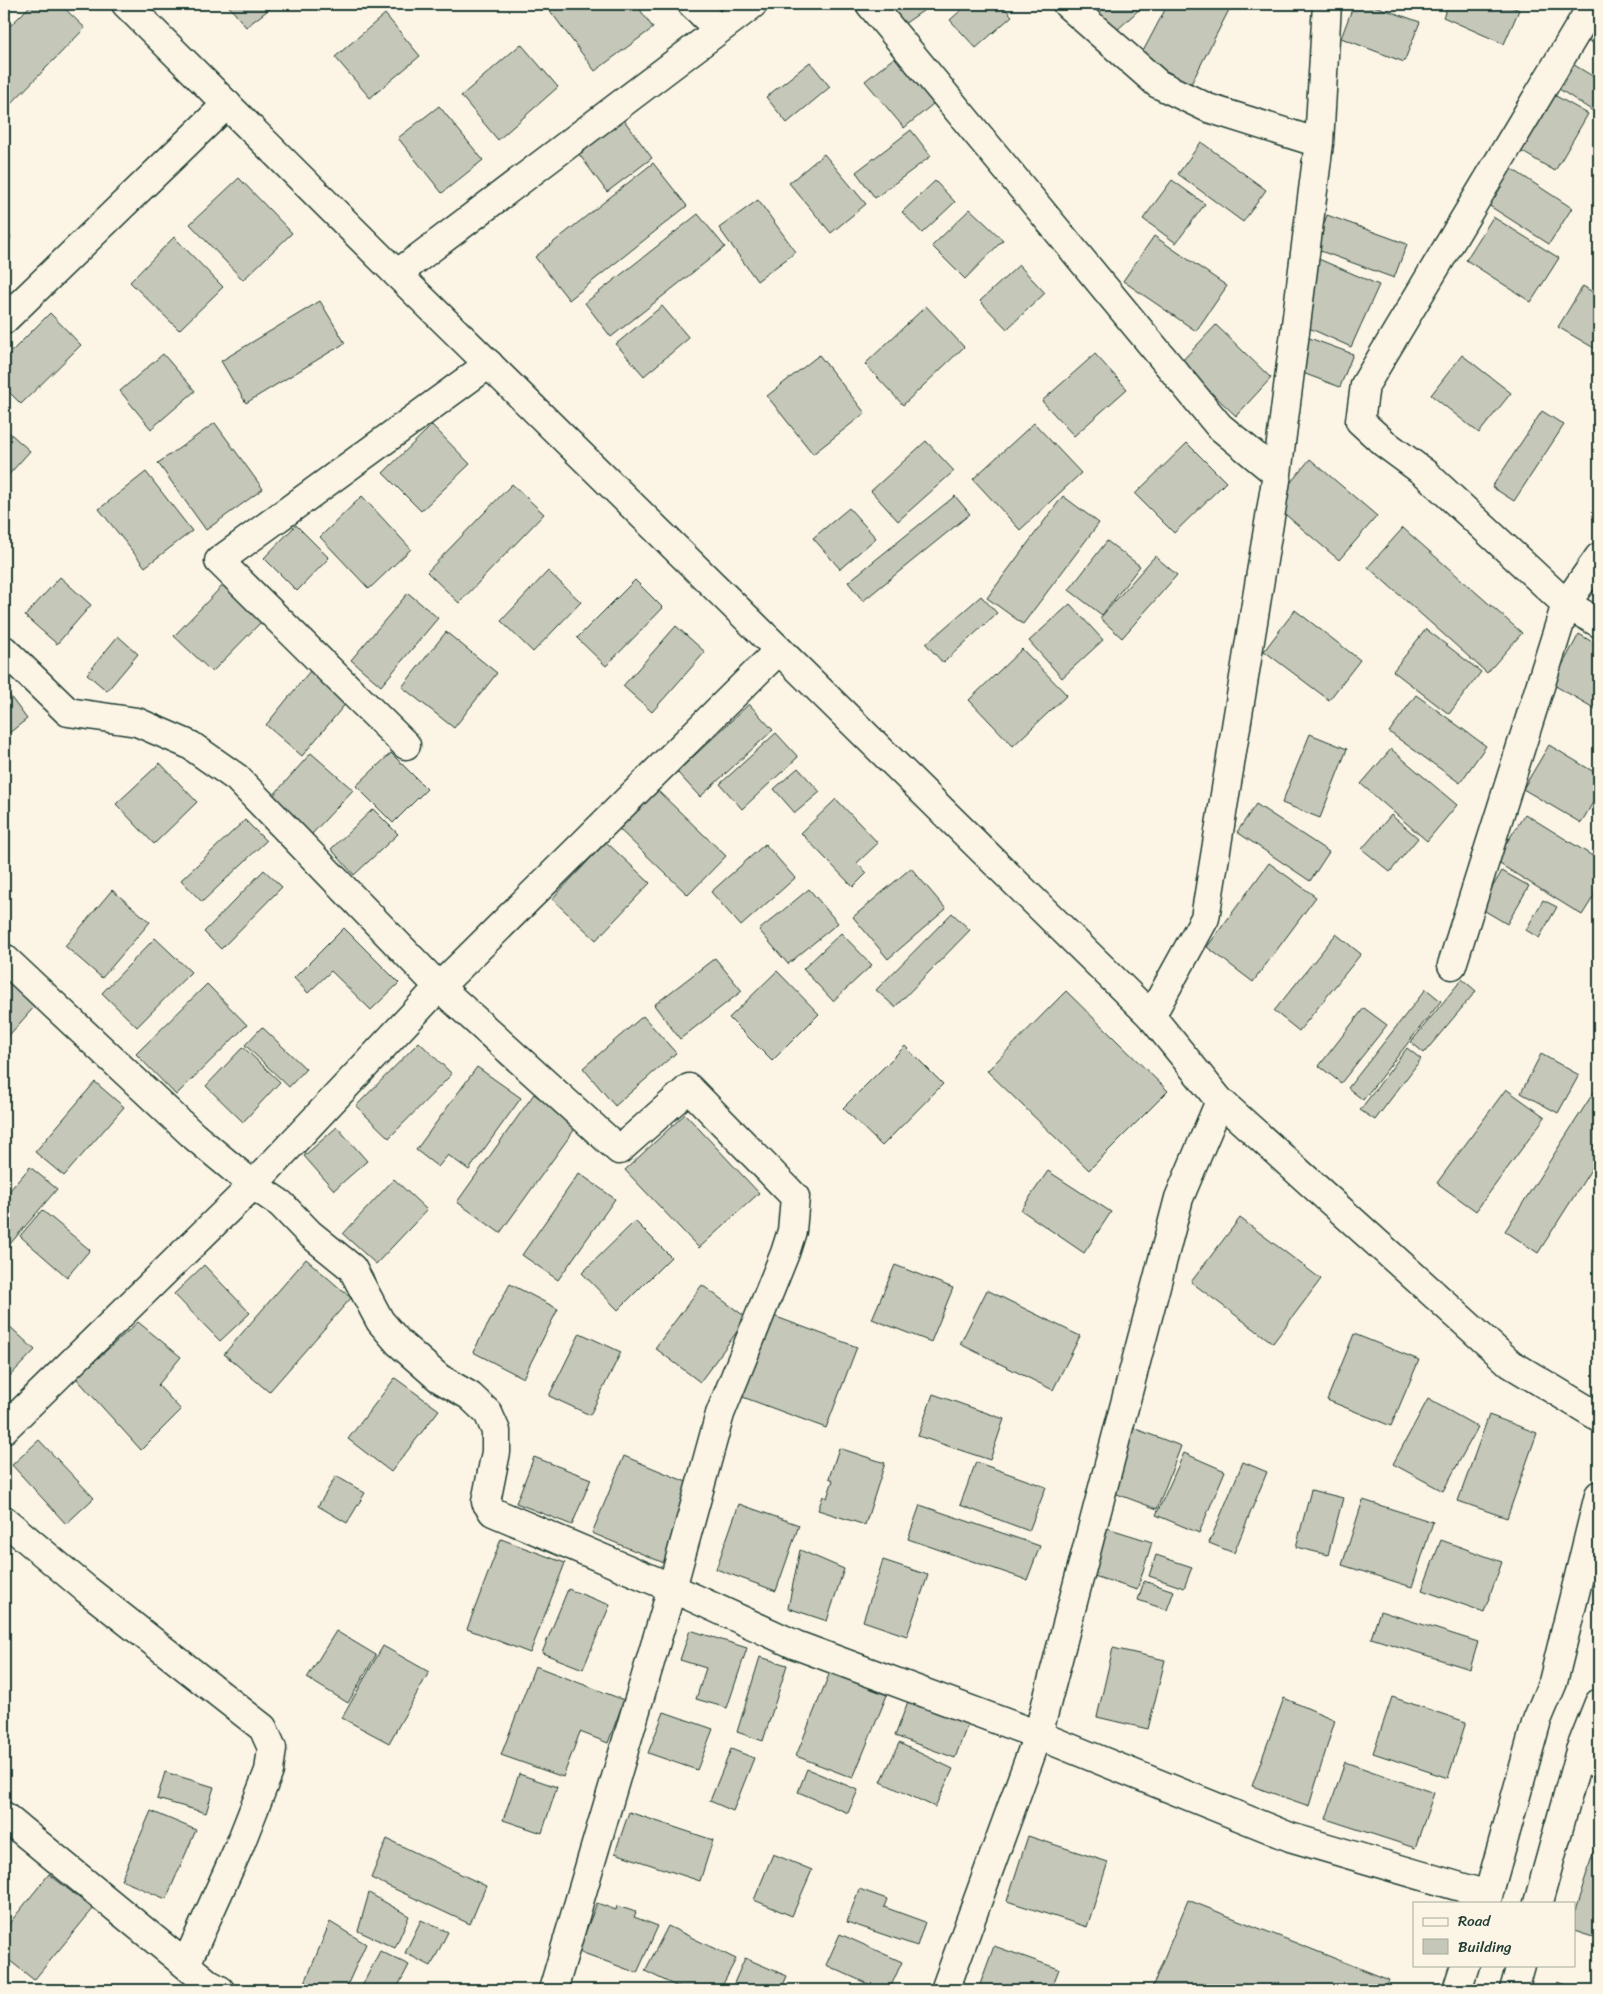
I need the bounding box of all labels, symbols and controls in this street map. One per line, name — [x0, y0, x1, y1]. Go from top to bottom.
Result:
legend — [1413, 1902, 1576, 1966]
text: Road — [1458, 1908, 1491, 1934]
text: Building — [1458, 1934, 1512, 1960]

